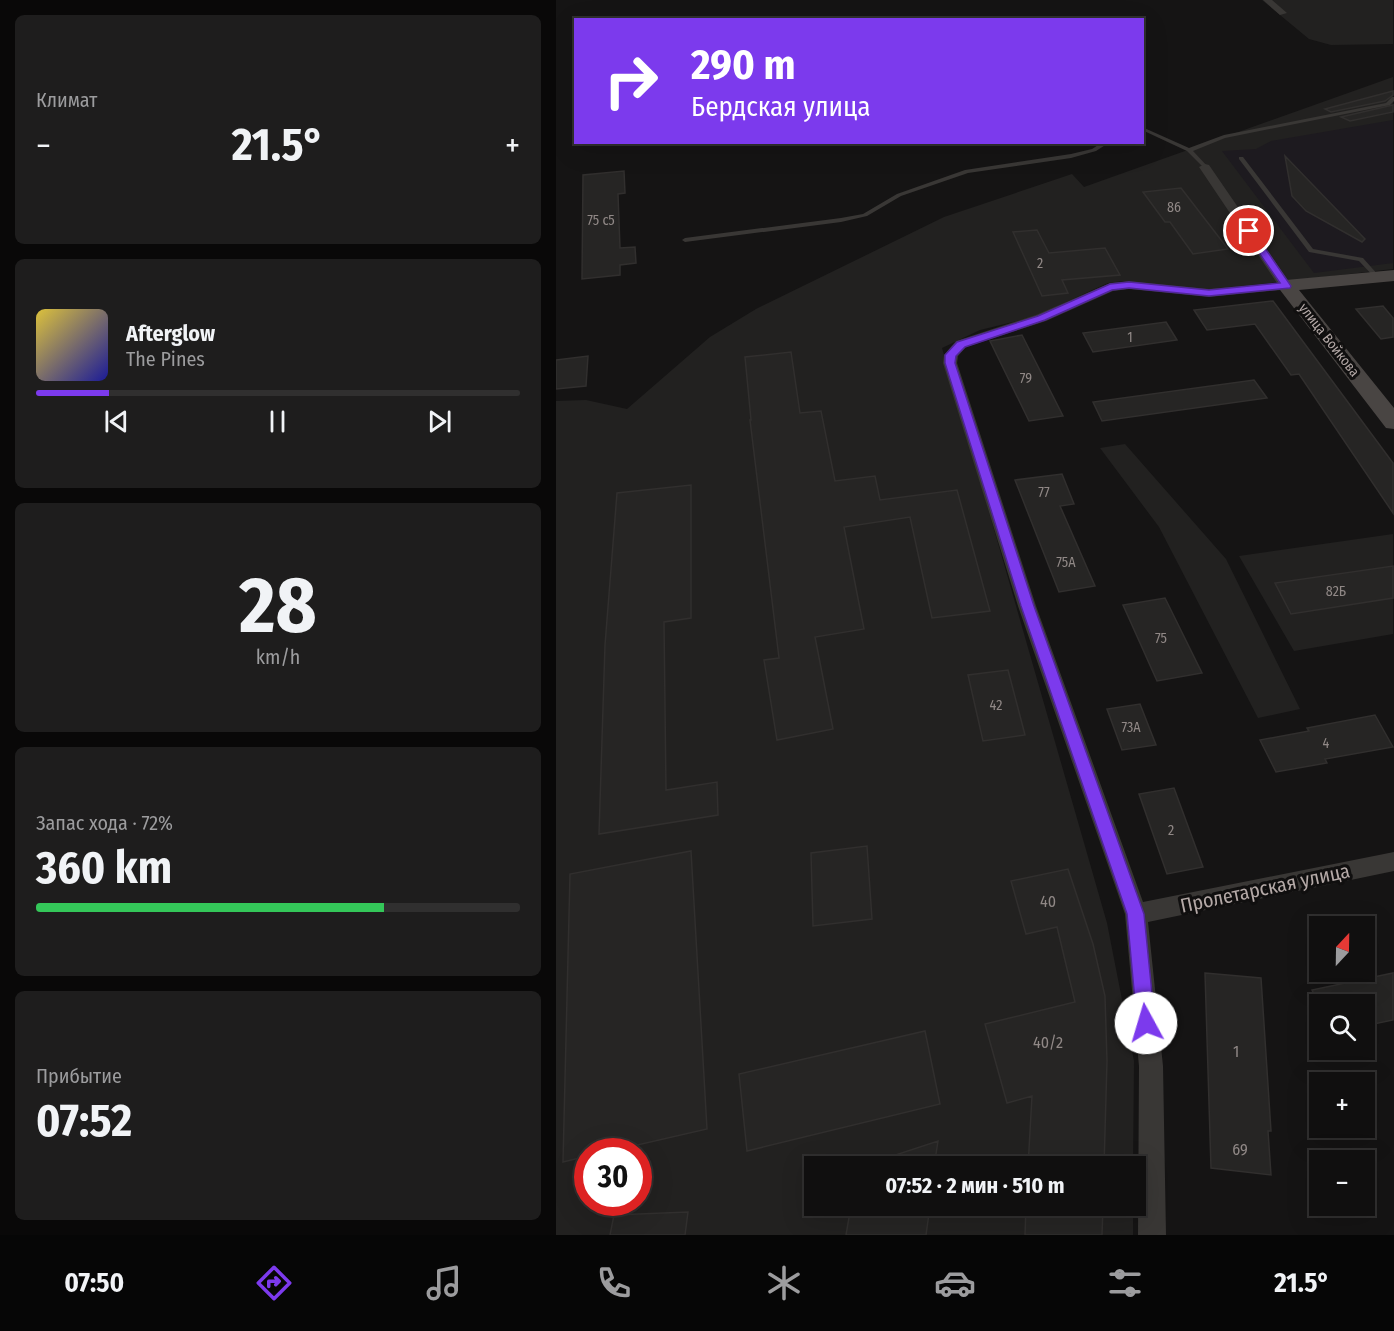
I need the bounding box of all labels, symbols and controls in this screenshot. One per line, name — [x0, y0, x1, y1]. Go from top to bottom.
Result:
text: 290 m — [691, 40, 796, 90]
icon: right — [592, 42, 670, 120]
text: Климат — [36, 88, 97, 112]
text: Бердская улица — [691, 91, 871, 123]
text: 21.5° — [232, 118, 324, 172]
text: − — [36, 126, 51, 166]
text: + — [505, 126, 520, 166]
house number: 86 — [1167, 199, 1181, 216]
pin — [1223, 205, 1274, 256]
house number: 75 с5 — [587, 212, 615, 229]
icon: arrive — [1232, 214, 1265, 247]
house number: 2 — [1037, 255, 1043, 272]
street label: улица Войкова — [1295, 300, 1363, 380]
text: Afterglow — [126, 320, 215, 347]
house number: 1 — [1127, 329, 1133, 346]
text: The Pines — [126, 347, 205, 371]
house number: 79 — [1020, 370, 1032, 387]
icon: previous — [100, 405, 133, 438]
icon: pause — [261, 405, 294, 438]
icon: next — [423, 405, 456, 438]
house number: 77 — [1038, 484, 1050, 501]
house number: 75А — [1056, 554, 1076, 571]
text: 28 — [239, 559, 317, 653]
house number: 82Б — [1326, 583, 1346, 600]
house number: 75 — [1155, 630, 1167, 647]
text: km/h — [256, 645, 300, 669]
house number: 42 — [990, 697, 1002, 714]
house number: 73А — [1121, 719, 1141, 736]
house number: 4 — [1323, 735, 1330, 752]
text: Запас хода · 72% — [36, 811, 173, 835]
house number: 2 — [1168, 822, 1174, 839]
text: 360 km — [36, 841, 172, 895]
street label: Пролетарская улица — [1178, 858, 1352, 918]
house number: 40 — [1040, 892, 1056, 911]
north arrow — [1309, 916, 1375, 982]
map controls — [1309, 916, 1375, 1216]
position arrow — [1114, 991, 1178, 1055]
button: search — [1309, 994, 1375, 1060]
house number: 40/2 — [1033, 1033, 1063, 1052]
house number: 1 — [1233, 1042, 1239, 1061]
text: Прибытие — [36, 1064, 122, 1088]
button: + — [1309, 1072, 1375, 1138]
text: 07:52 — [36, 1094, 132, 1148]
speed limit sign: 30 — [574, 1138, 652, 1216]
house number: 69 — [1232, 1140, 1248, 1159]
button: − — [1309, 1150, 1375, 1216]
text: 07:52 · 2 мин · 510 m — [885, 1172, 1065, 1199]
icon: directions — [253, 1262, 295, 1304]
icon: music — [423, 1262, 465, 1304]
icon: phone — [593, 1262, 635, 1304]
icon: climate — [763, 1262, 805, 1304]
icon: car — [934, 1262, 976, 1304]
icon: filters — [1104, 1262, 1146, 1304]
text: 07:50 — [64, 1267, 124, 1299]
text: 21.5° — [1274, 1267, 1330, 1299]

